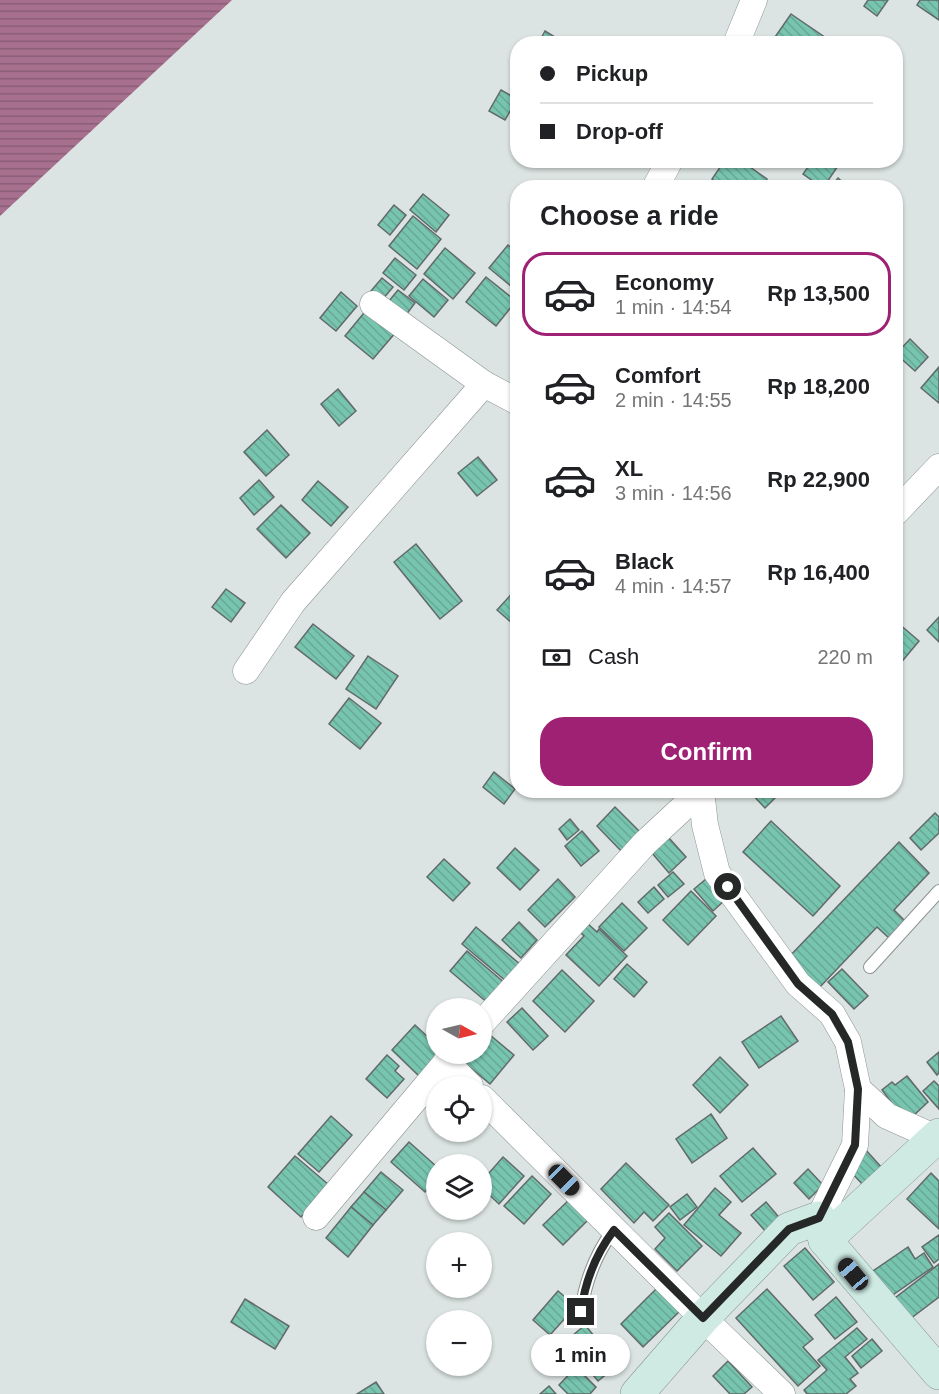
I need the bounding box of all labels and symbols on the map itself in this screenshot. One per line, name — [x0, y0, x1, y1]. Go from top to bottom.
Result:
route start — [714, 873, 741, 900]
north arrow — [426, 998, 492, 1064]
car — [545, 1161, 583, 1199]
car — [835, 1254, 871, 1294]
route end — [567, 1298, 594, 1325]
callout: 1 min — [532, 1333, 630, 1375]

